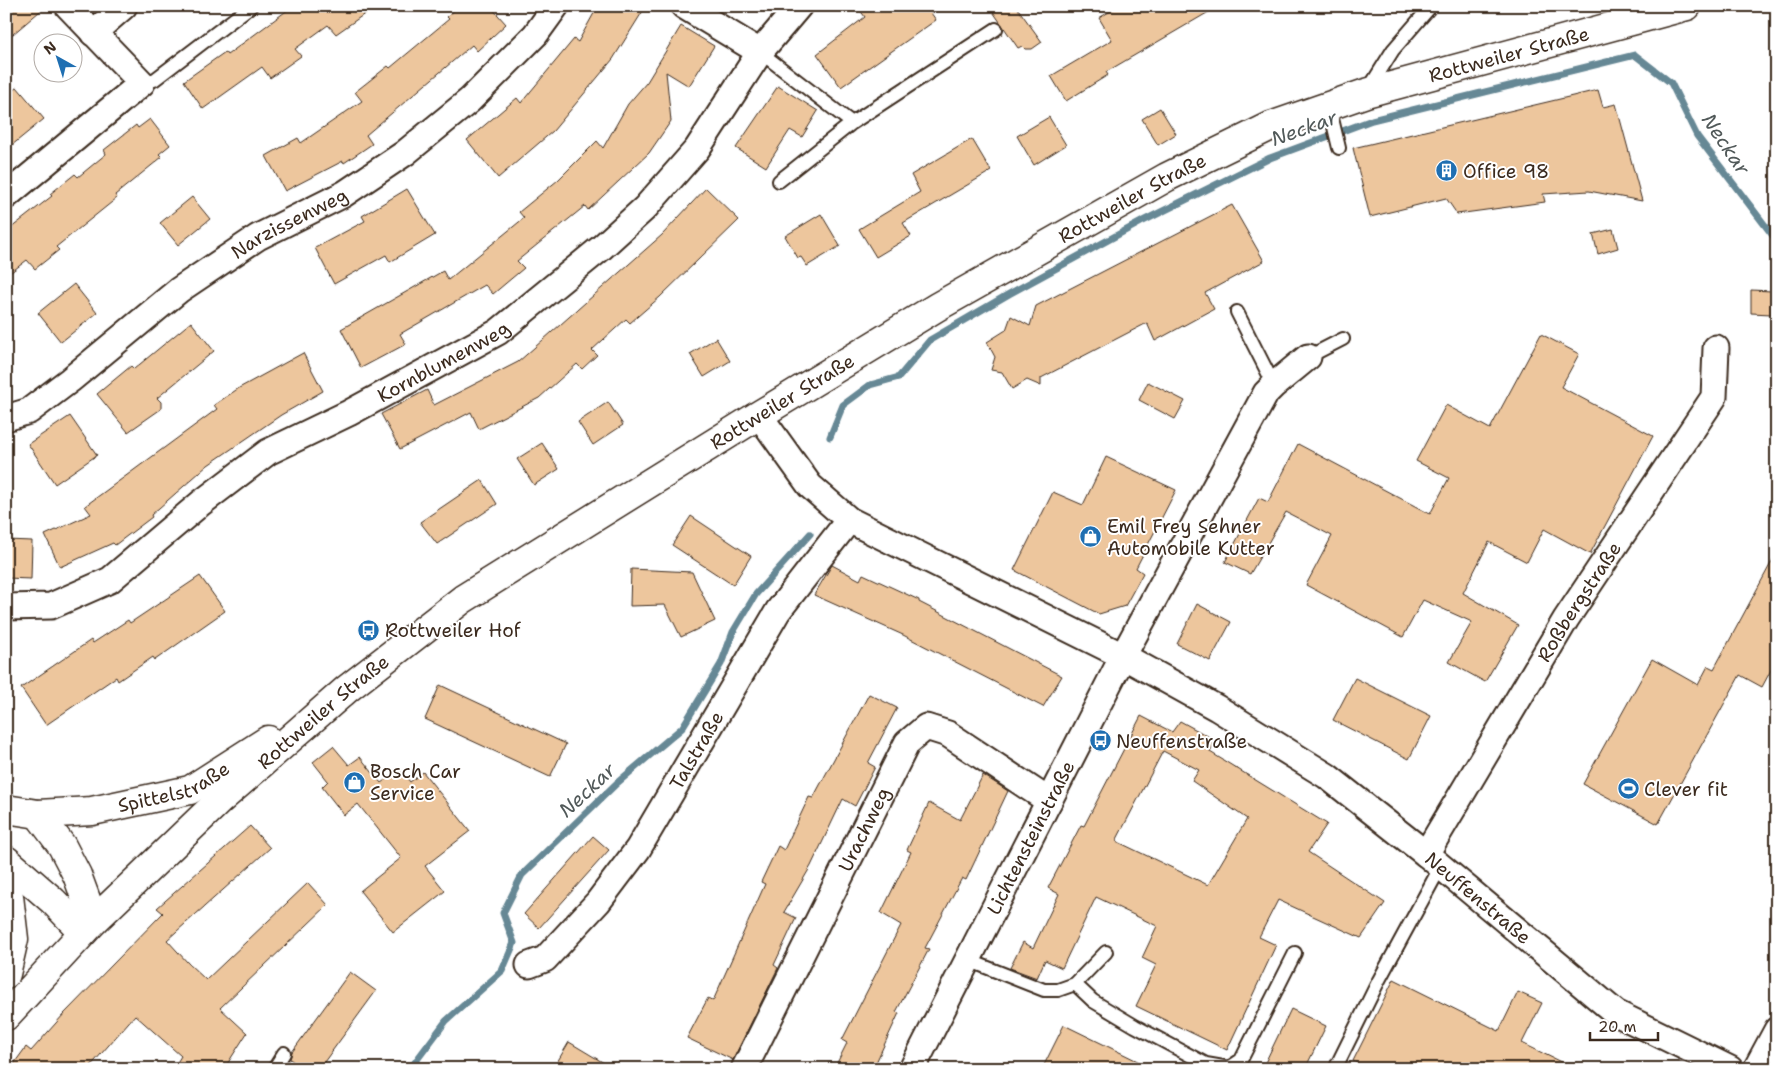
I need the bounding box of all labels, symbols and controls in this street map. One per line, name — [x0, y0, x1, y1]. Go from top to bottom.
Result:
street label: Rottweiler Straße — [1426, 21, 1592, 88]
north arrow — [32, 32, 82, 82]
text: N — [40, 37, 60, 58]
water label: Neckar — [1267, 104, 1341, 152]
water label: Neckar — [1696, 108, 1756, 180]
street label: Rottweiler Straße — [1054, 147, 1210, 248]
building icon: Office 98 — [1435, 159, 1459, 183]
place label: Office 98 — [1463, 159, 1549, 184]
street label: Narzissenweg — [226, 182, 352, 264]
street label: Kornblumenweg — [373, 315, 514, 408]
street label: Rottweiler Straße — [705, 348, 859, 455]
place label: Emil Frey Sehner Automobile Kutter — [1107, 514, 1275, 561]
shop icon: Emil Frey Sehner Automobile Kutter — [1079, 525, 1103, 549]
street label: Roßbergstraße — [1531, 537, 1627, 666]
bus stop icon: Rottweiler Hof — [357, 618, 381, 642]
place label: Rottweiler Hof — [385, 618, 522, 643]
street label: Rottweiler Straße — [252, 649, 394, 774]
street label: Talstraße — [663, 706, 729, 794]
bus stop icon: Neuffenstraße — [1088, 729, 1112, 753]
place label: Neuffenstraße — [1116, 729, 1247, 754]
street label: Spittelstraße — [115, 756, 234, 818]
street label: Lichtensteinstraße — [981, 756, 1080, 919]
water label: Neckar — [553, 757, 621, 823]
place label: Bosch Car Service — [370, 759, 461, 806]
shop icon: Bosch Car Service — [342, 770, 366, 794]
sports icon: Clever fit — [1616, 777, 1640, 801]
place label: Clever fit — [1644, 777, 1728, 802]
street label: Urachweg — [832, 783, 895, 876]
street label: Neuffenstraße — [1420, 846, 1537, 949]
scale bar — [1590, 1010, 1658, 1042]
text: 20 m — [1598, 1017, 1637, 1037]

